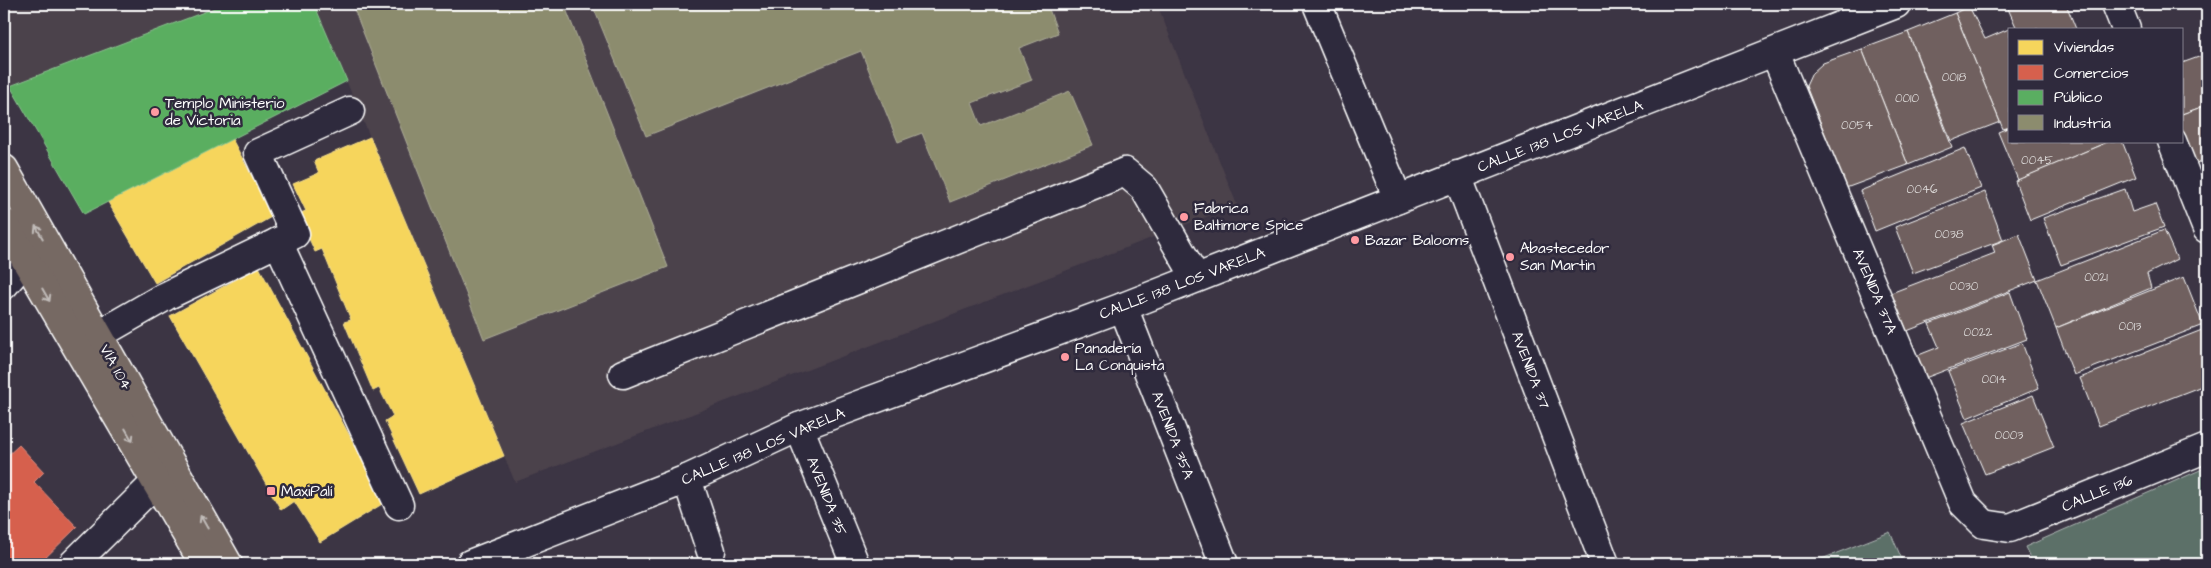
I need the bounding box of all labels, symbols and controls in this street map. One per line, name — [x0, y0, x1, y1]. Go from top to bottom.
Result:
legend — [2008, 28, 2184, 142]
text: Viviendas — [2054, 37, 2115, 58]
text: Comercios — [2054, 63, 2129, 84]
house number: 0018 — [1942, 69, 1966, 86]
text: Público — [2054, 87, 2103, 108]
house number: 0010 — [1895, 90, 1920, 107]
place label: Templo Ministerio de Victoria — [165, 93, 285, 131]
street label: CALLE 138 LOS VARELA — [1474, 95, 1646, 178]
marker: Templo Ministerio de Victoria — [149, 106, 161, 118]
text: Industria — [2054, 113, 2111, 134]
house number: 0054 — [1841, 117, 1873, 134]
house number: 0045 — [2021, 152, 2053, 169]
house number: 0046 — [1907, 181, 1938, 198]
place label: Fabrica Baltimore Spice — [1194, 198, 1303, 236]
marker: Fabrica Baltimore Spice — [1178, 211, 1190, 223]
one-way arrow — [34, 224, 44, 239]
house number: 0038 — [1934, 226, 1964, 243]
place label: Bazar Balooms — [1365, 230, 1470, 251]
marker: Bazar Balooms — [1349, 234, 1361, 246]
place label: Abastecedor San Martin — [1520, 238, 1609, 276]
street label: CALLE 138 LOS VARELA — [1096, 242, 1268, 325]
street label: AVENIDA 37A — [1847, 245, 1902, 338]
marker: Abastecedor San Martin — [1504, 251, 1516, 263]
house number: 0021 — [2084, 269, 2108, 286]
house number: 0030 — [1950, 278, 1979, 295]
one-way arrow — [42, 288, 52, 302]
house number: 0013 — [2119, 318, 2141, 335]
house number: 0022 — [1964, 324, 1993, 341]
street label: AVENIDA 37 — [1506, 328, 1555, 412]
place label: Panadería La Conquista — [1075, 338, 1165, 376]
street label: VÍA 104 — [94, 341, 137, 394]
marker: Panadería La Conquista — [1059, 351, 1071, 363]
house number: 0014 — [1982, 371, 2006, 388]
street label: AVENIDA 35A — [1146, 388, 1199, 483]
street label: CALLE 138 LOS VARELA — [678, 402, 849, 490]
house number: 0003 — [1995, 427, 2023, 444]
one-way arrow — [124, 428, 134, 442]
street label: AVENIDA 35 — [801, 454, 852, 539]
street label: CALLE 136 — [2059, 469, 2136, 517]
place label: MaxiPalí — [281, 481, 333, 502]
marker: MaxiPalí — [265, 485, 277, 497]
one-way arrow — [199, 514, 209, 529]

